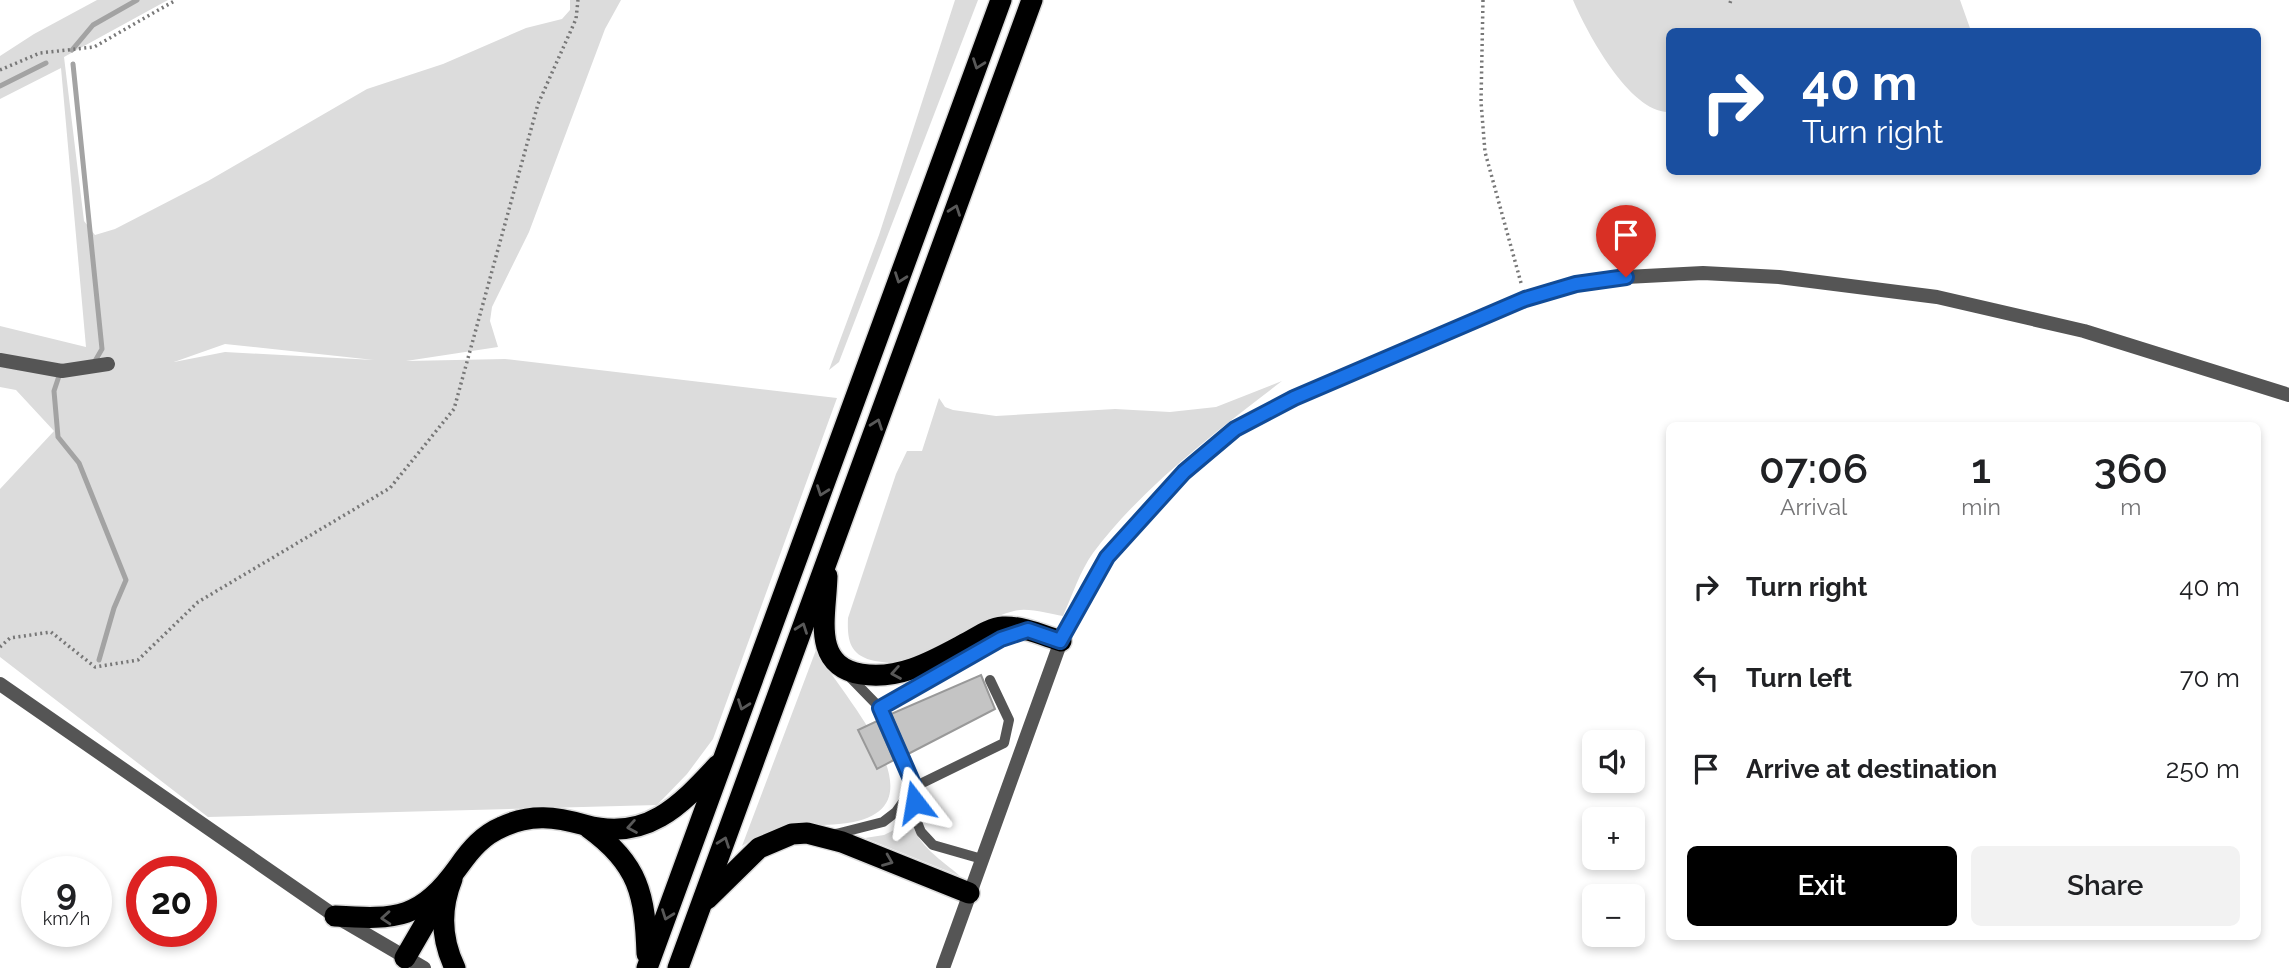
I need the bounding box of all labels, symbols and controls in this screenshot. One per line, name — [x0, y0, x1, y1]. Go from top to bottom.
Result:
text: 40 m — [1802, 54, 1917, 111]
icon: right — [1687, 56, 1778, 147]
one-way arrow — [972, 58, 986, 70]
text: Turn right — [1802, 113, 1943, 150]
one-way arrow — [947, 205, 961, 217]
pin — [1596, 205, 1656, 277]
icon: arrive — [1607, 216, 1645, 254]
one-way arrow — [894, 271, 908, 283]
one-way arrow — [869, 418, 883, 430]
text: 07:06 — [1759, 444, 1868, 493]
text: 1 — [1971, 444, 1991, 493]
text: 360 — [2094, 444, 2168, 493]
one-way arrow — [816, 485, 830, 497]
text: Arrival — [1780, 493, 1847, 520]
text: min — [1961, 493, 2001, 520]
text: m — [2120, 493, 2141, 520]
icon: right — [1687, 568, 1725, 606]
text: Turn right — [1746, 572, 1867, 602]
text: 40 m — [2179, 572, 2240, 602]
one-way arrow — [794, 622, 808, 634]
icon: left — [1687, 659, 1725, 697]
text: Turn left — [1746, 663, 1852, 693]
text: 70 m — [2180, 663, 2240, 693]
one-way arrow — [890, 664, 902, 679]
one-way arrow — [738, 699, 752, 711]
map controls — [1582, 730, 1645, 947]
button: sound — [1582, 730, 1645, 793]
icon: arrive — [1687, 750, 1725, 788]
text: Arrive at destination — [1746, 754, 1997, 784]
text: 250 m — [2166, 754, 2240, 784]
position arrow — [878, 765, 952, 839]
button: + — [1582, 807, 1645, 870]
one-way arrow — [626, 819, 638, 834]
one-way arrow — [716, 836, 730, 848]
button: Exit — [1687, 846, 1957, 926]
button: Share — [1971, 846, 2240, 926]
one-way arrow — [881, 852, 893, 866]
speed limit sign: 20 — [126, 856, 217, 947]
text: 9 — [56, 872, 77, 913]
button: − — [1582, 884, 1645, 947]
text: km/h — [43, 908, 90, 929]
one-way arrow — [661, 908, 675, 920]
one-way arrow — [380, 910, 391, 925]

